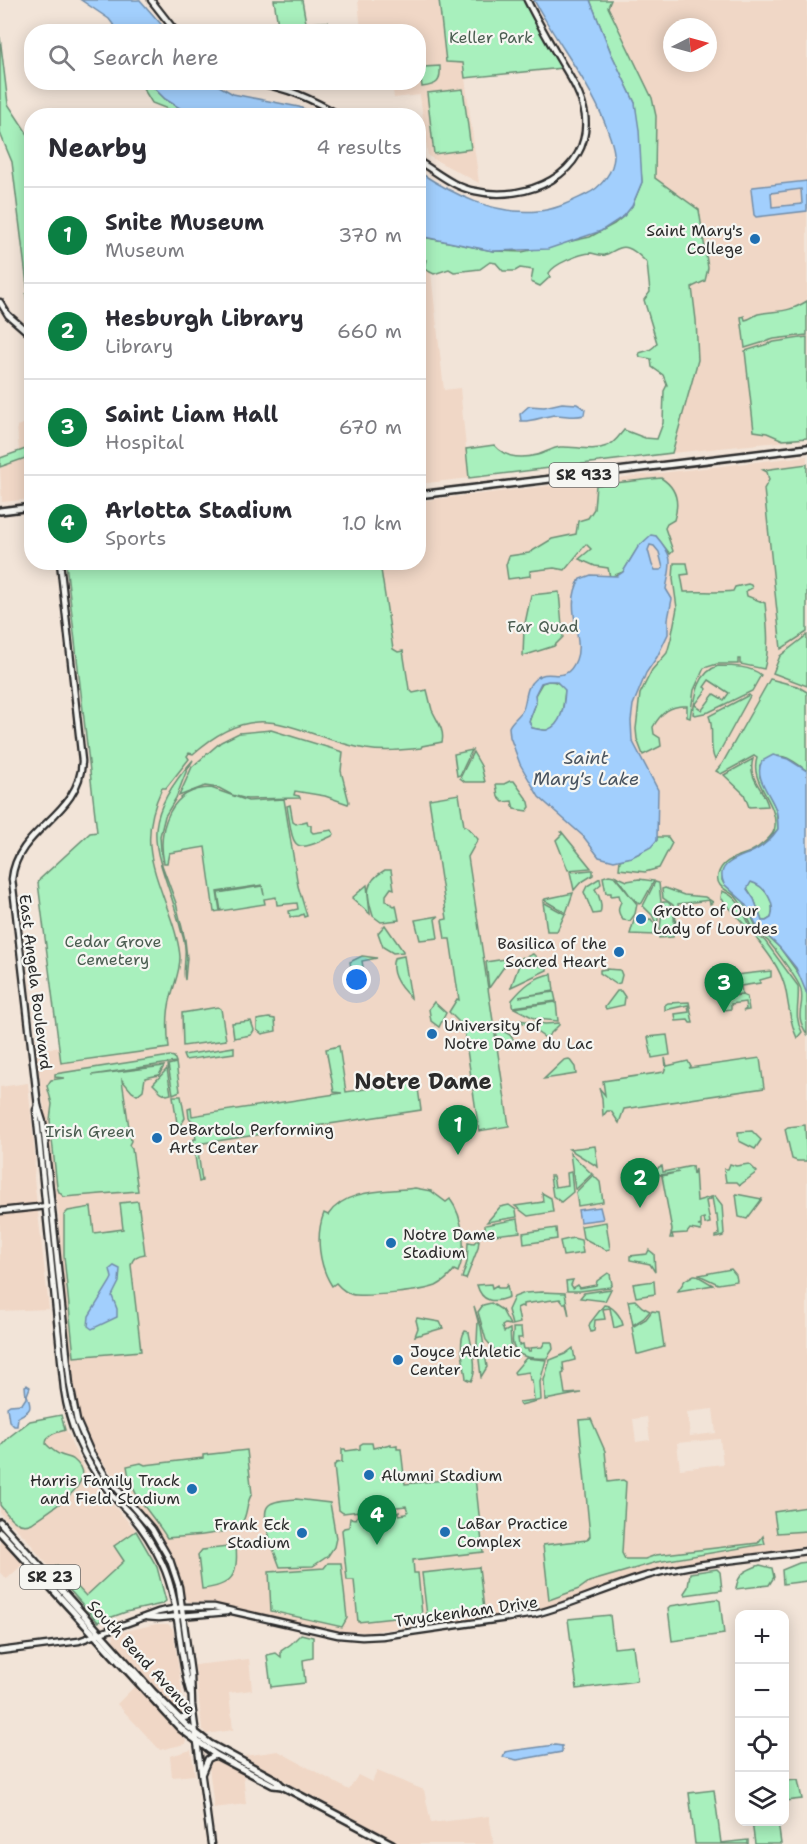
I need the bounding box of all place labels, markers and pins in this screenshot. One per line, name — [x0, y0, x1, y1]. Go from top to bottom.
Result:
place label: Saint Mary's College — [646, 220, 743, 259]
marker: Saint Mary's College — [748, 232, 762, 246]
place label: Grotto of Our Lady of Lourdes — [653, 900, 778, 939]
marker: Grotto of Our Lady of Lourdes — [634, 912, 648, 926]
place label: Basilica of the Sacred Heart — [497, 933, 607, 972]
marker: Basilica of the Sacred Heart — [612, 945, 626, 959]
pin: 3 — [704, 964, 744, 1013]
place label: University of Notre Dame du Lac — [444, 1015, 593, 1054]
marker: University of Notre Dame du Lac — [425, 1027, 439, 1041]
pin: 1 — [438, 1106, 478, 1155]
place label: DeBartolo Performing Arts Center — [169, 1119, 334, 1158]
marker: DeBartolo Performing Arts Center — [150, 1131, 164, 1145]
pin: 2 — [620, 1158, 660, 1208]
place label: Notre Dame Stadium — [403, 1224, 496, 1263]
marker: Notre Dame Stadium — [384, 1236, 398, 1250]
place label: Joyce Athletic Center — [410, 1341, 521, 1380]
marker: Joyce Athletic Center — [391, 1353, 405, 1367]
place label: Alumni Stadium — [381, 1465, 502, 1486]
marker: Alumni Stadium — [362, 1468, 376, 1482]
place label: Harris Family Track and Field Stadium — [30, 1470, 180, 1509]
marker: Harris Family Track and Field Stadium — [185, 1482, 199, 1496]
pin: 4 — [358, 1496, 397, 1545]
place label: LaBar Practice Complex — [457, 1513, 568, 1552]
place label: Frank Eck Stadium — [214, 1514, 290, 1553]
marker: LaBar Practice Complex — [438, 1525, 452, 1539]
marker: Frank Eck Stadium — [295, 1526, 309, 1540]

